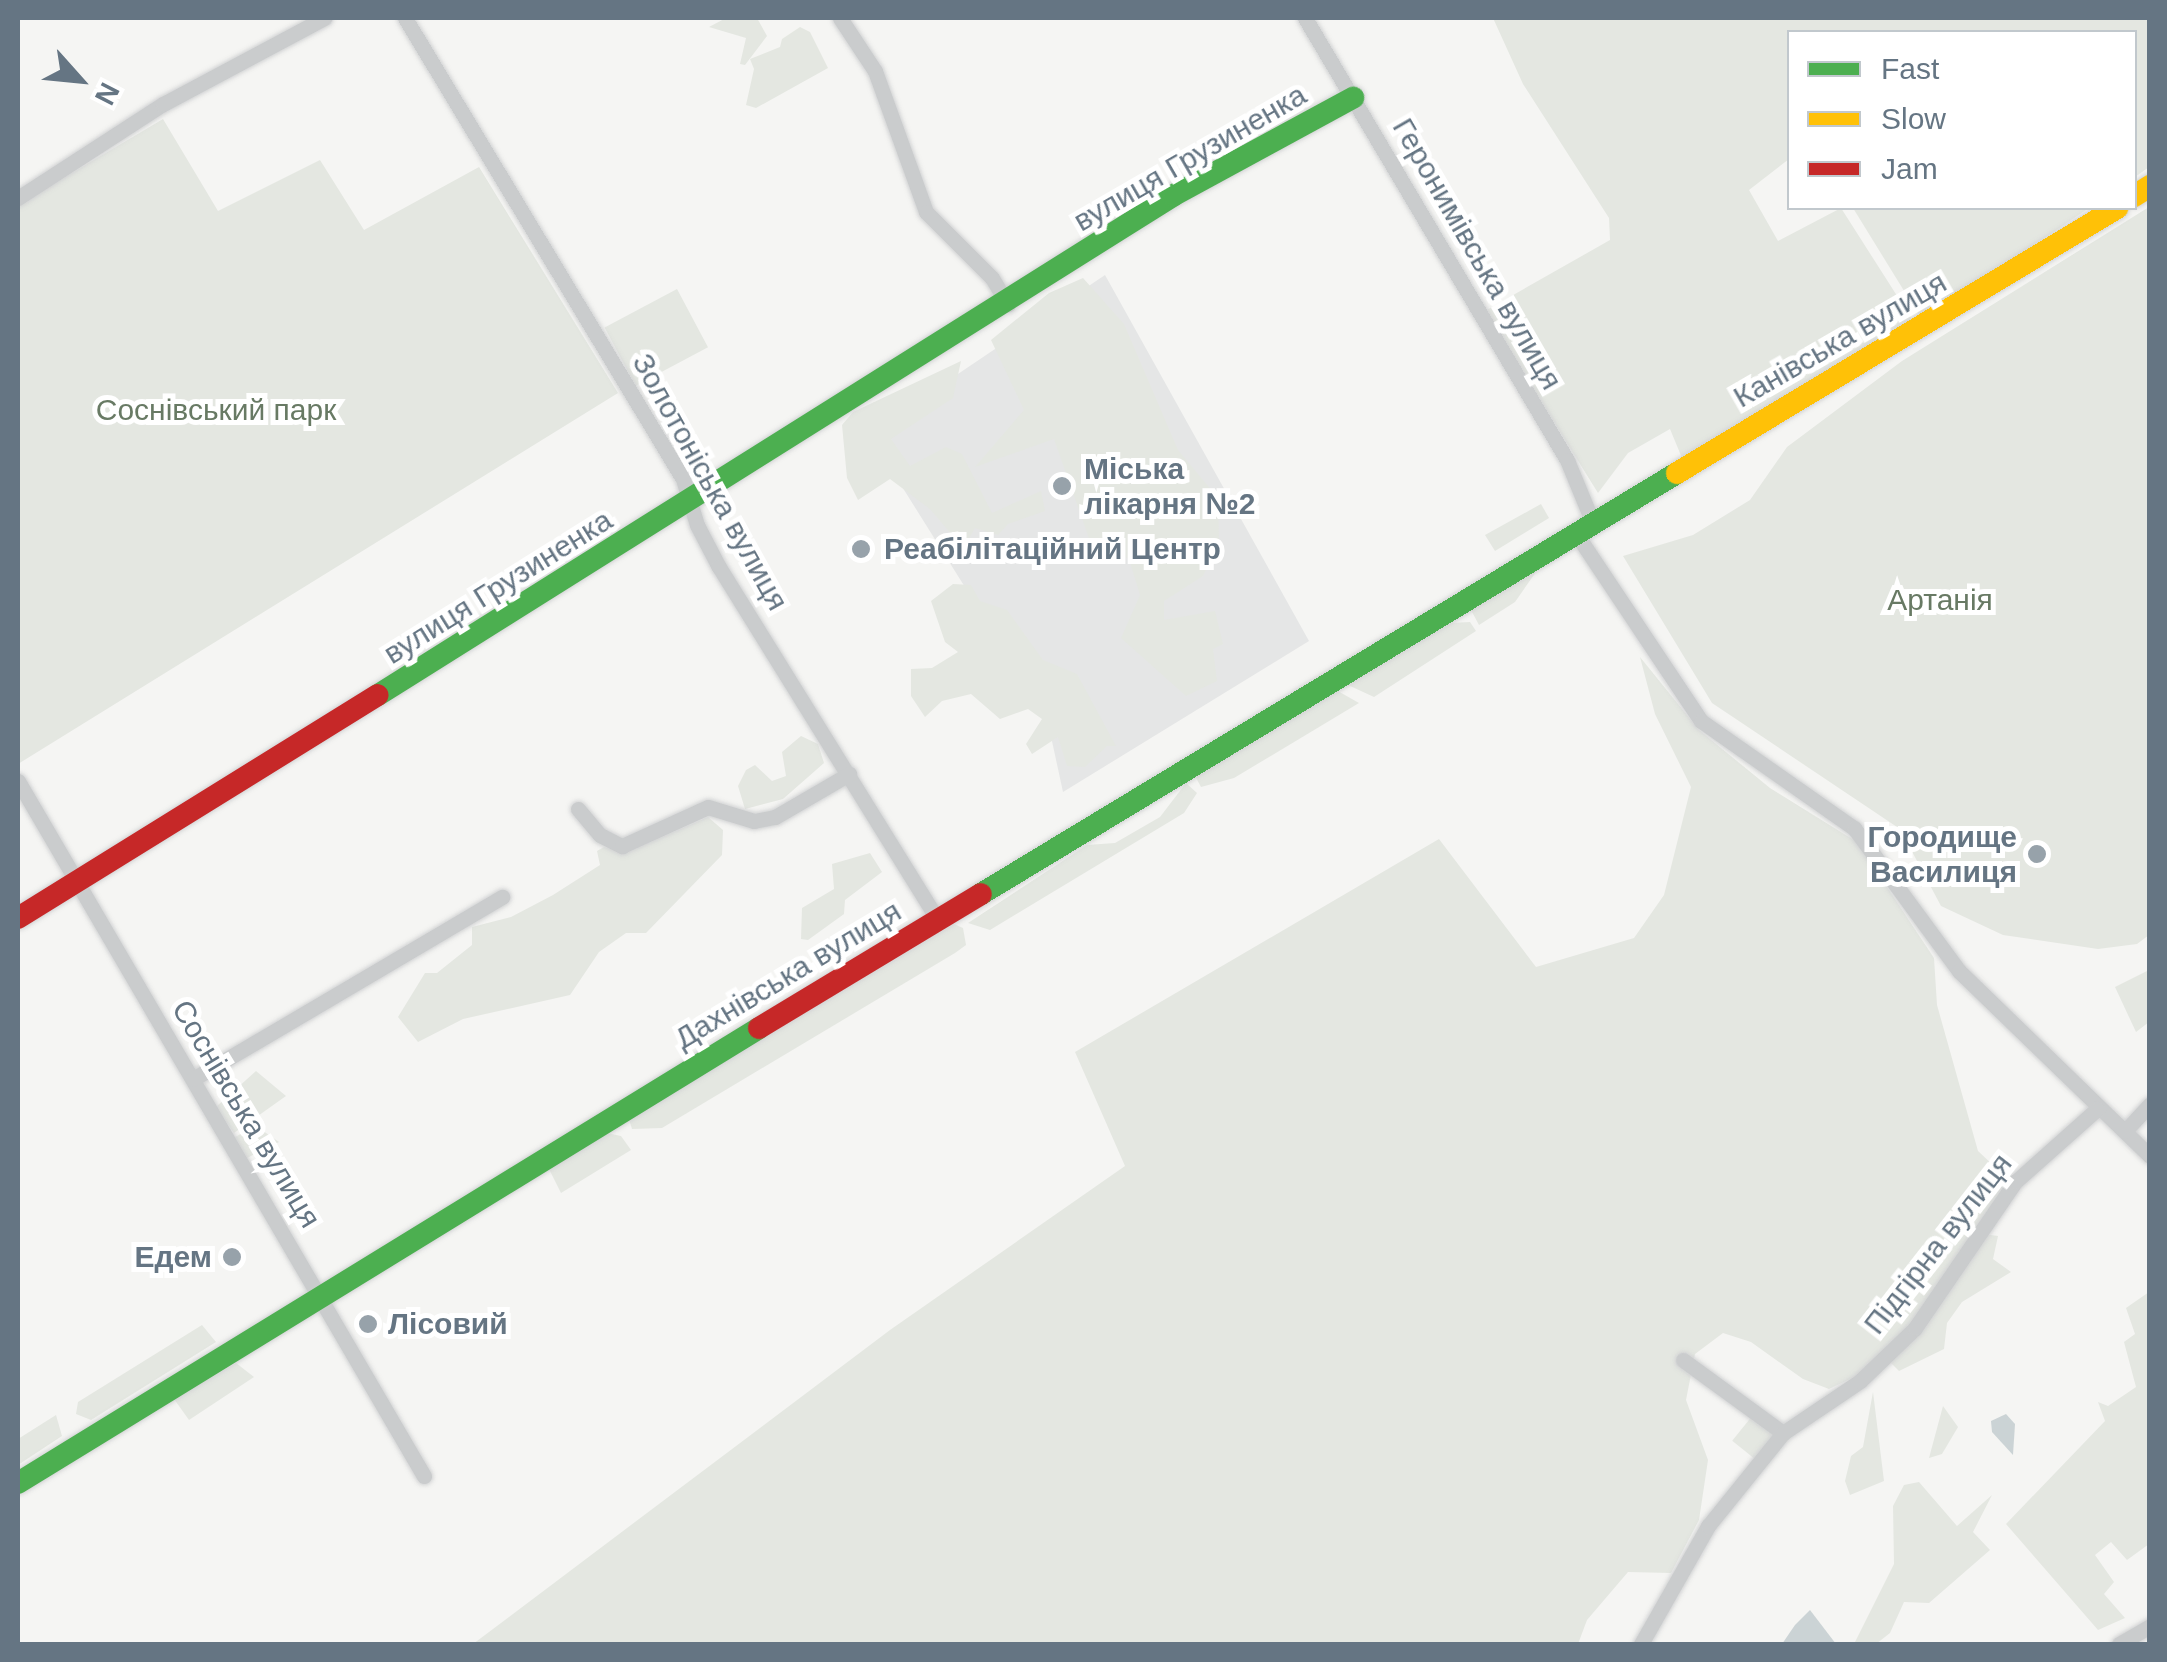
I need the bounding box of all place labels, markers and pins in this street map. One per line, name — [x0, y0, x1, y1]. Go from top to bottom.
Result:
place label: Міська лікарня №2 — [1084, 451, 1256, 522]
marker: Міська лікарня №2 — [1049, 473, 1075, 499]
place label: Реабілітаційний Центр — [884, 531, 1221, 567]
marker: Реабілітаційний Центр — [848, 536, 874, 562]
place label: Городище Василиця — [1867, 819, 2017, 890]
marker: Городище Василиця — [2026, 843, 2048, 865]
place label: Едем — [134, 1239, 212, 1275]
marker: Едем — [221, 1246, 243, 1268]
place label: Лісовий — [388, 1306, 508, 1342]
marker: Лісовий — [357, 1313, 379, 1335]

